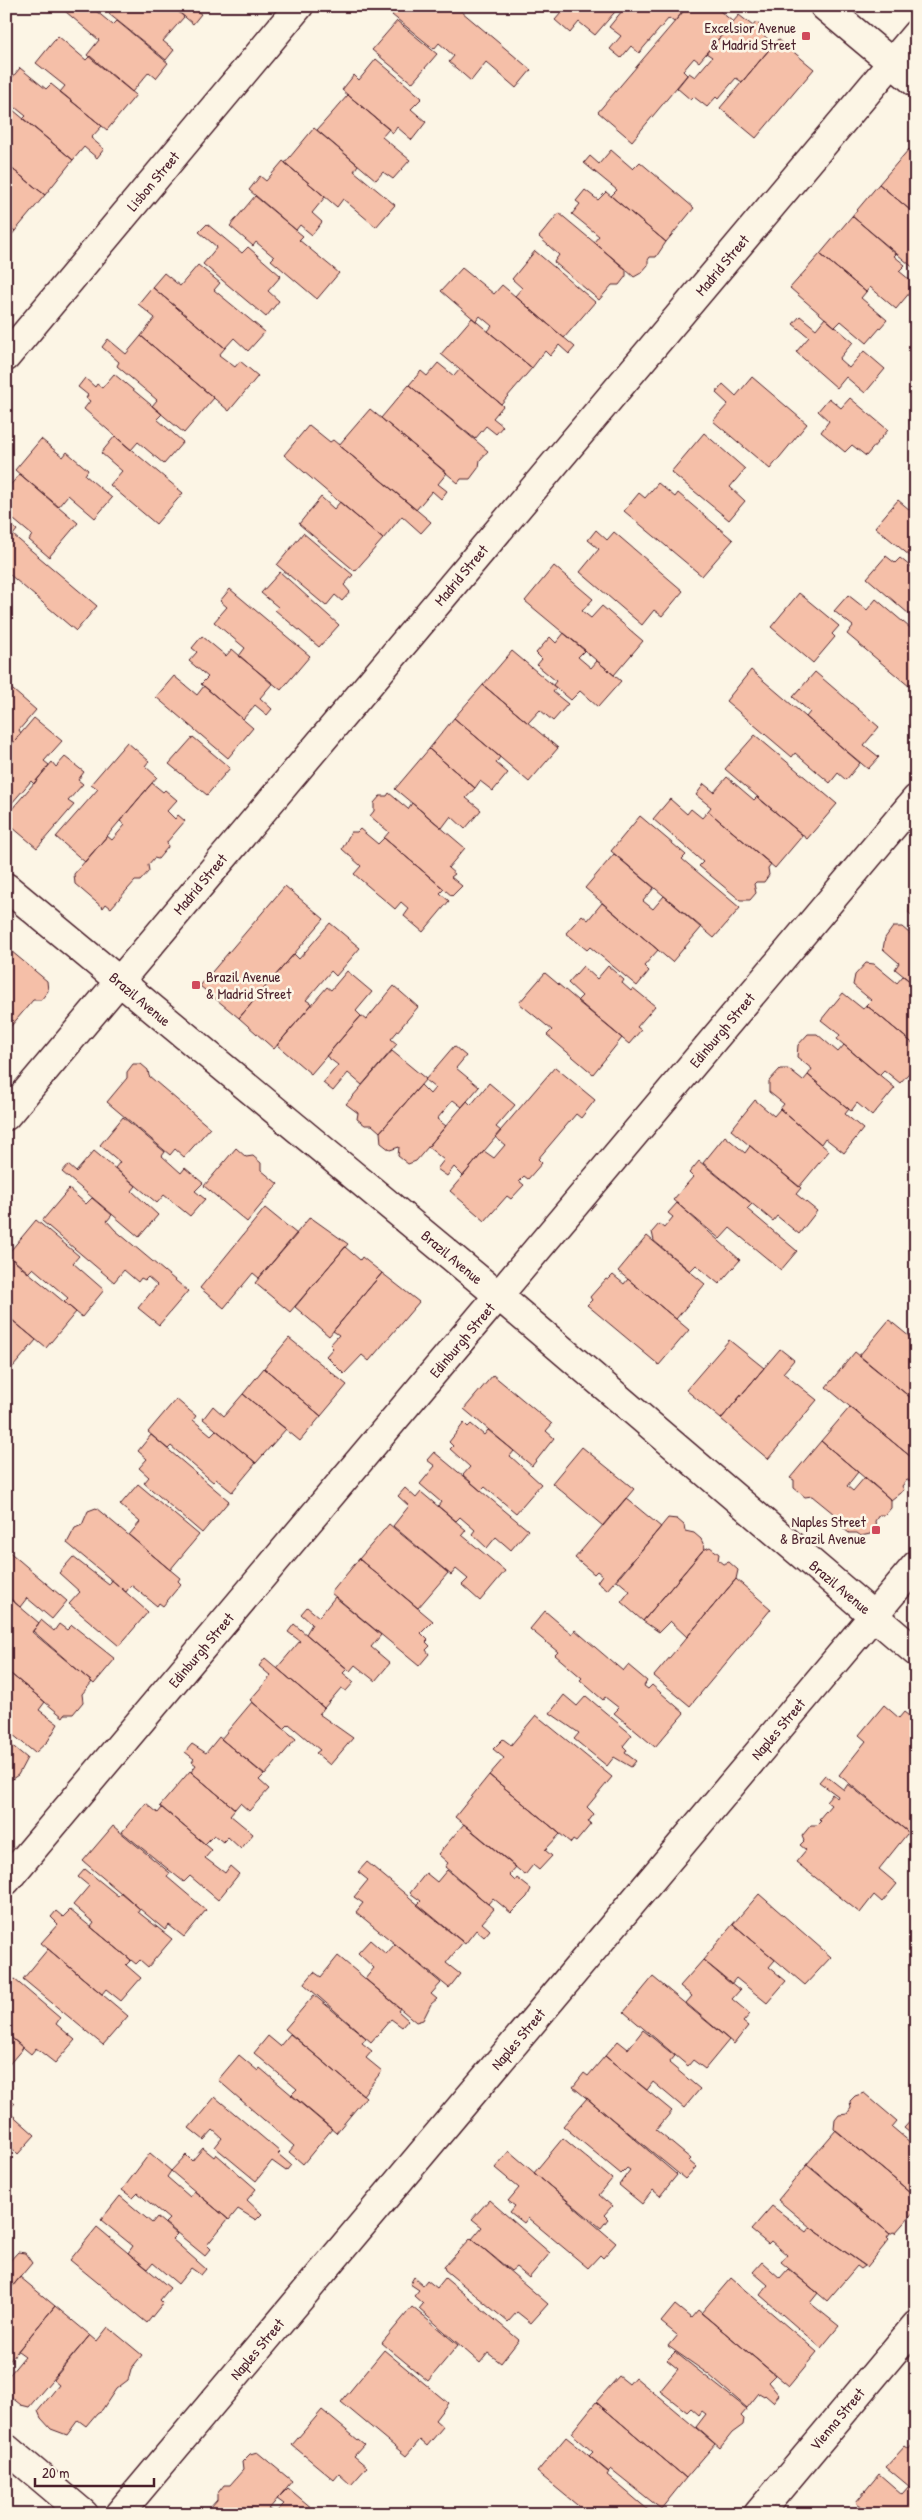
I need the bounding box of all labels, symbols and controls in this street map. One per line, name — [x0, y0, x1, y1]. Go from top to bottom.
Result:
place label: Excelsior Avenue & Madrid Street — [704, 17, 797, 55]
marker: Excelsior Avenue & Madrid Street — [800, 30, 812, 42]
street label: Lisbon Street — [122, 146, 185, 215]
street label: Madrid Street — [690, 229, 754, 300]
street label: Madrid Street — [429, 539, 493, 610]
street label: Madrid Street — [168, 848, 232, 919]
place label: Brazil Avenue & Madrid Street — [206, 966, 292, 1004]
street label: Brazil Avenue — [105, 967, 175, 1031]
marker: Brazil Avenue & Madrid Street — [190, 979, 202, 991]
street label: Edinburgh Street — [684, 987, 760, 1072]
street label: Brazil Avenue — [417, 1225, 487, 1289]
street label: Edinburgh Street — [424, 1297, 500, 1382]
place label: Naples Street & Brazil Avenue — [780, 1511, 867, 1549]
marker: Naples Street & Brazil Avenue — [870, 1524, 882, 1536]
street label: Brazil Avenue — [805, 1555, 875, 1619]
street label: Edinburgh Street — [163, 1607, 239, 1692]
street label: Naples Street — [746, 1693, 810, 1764]
street label: Naples Street — [486, 2003, 550, 2074]
street label: Naples Street — [225, 2313, 289, 2384]
street label: Vienna Street — [805, 2383, 870, 2455]
scale bar — [35, 2455, 154, 2487]
text: 20 m — [42, 2462, 69, 2483]

